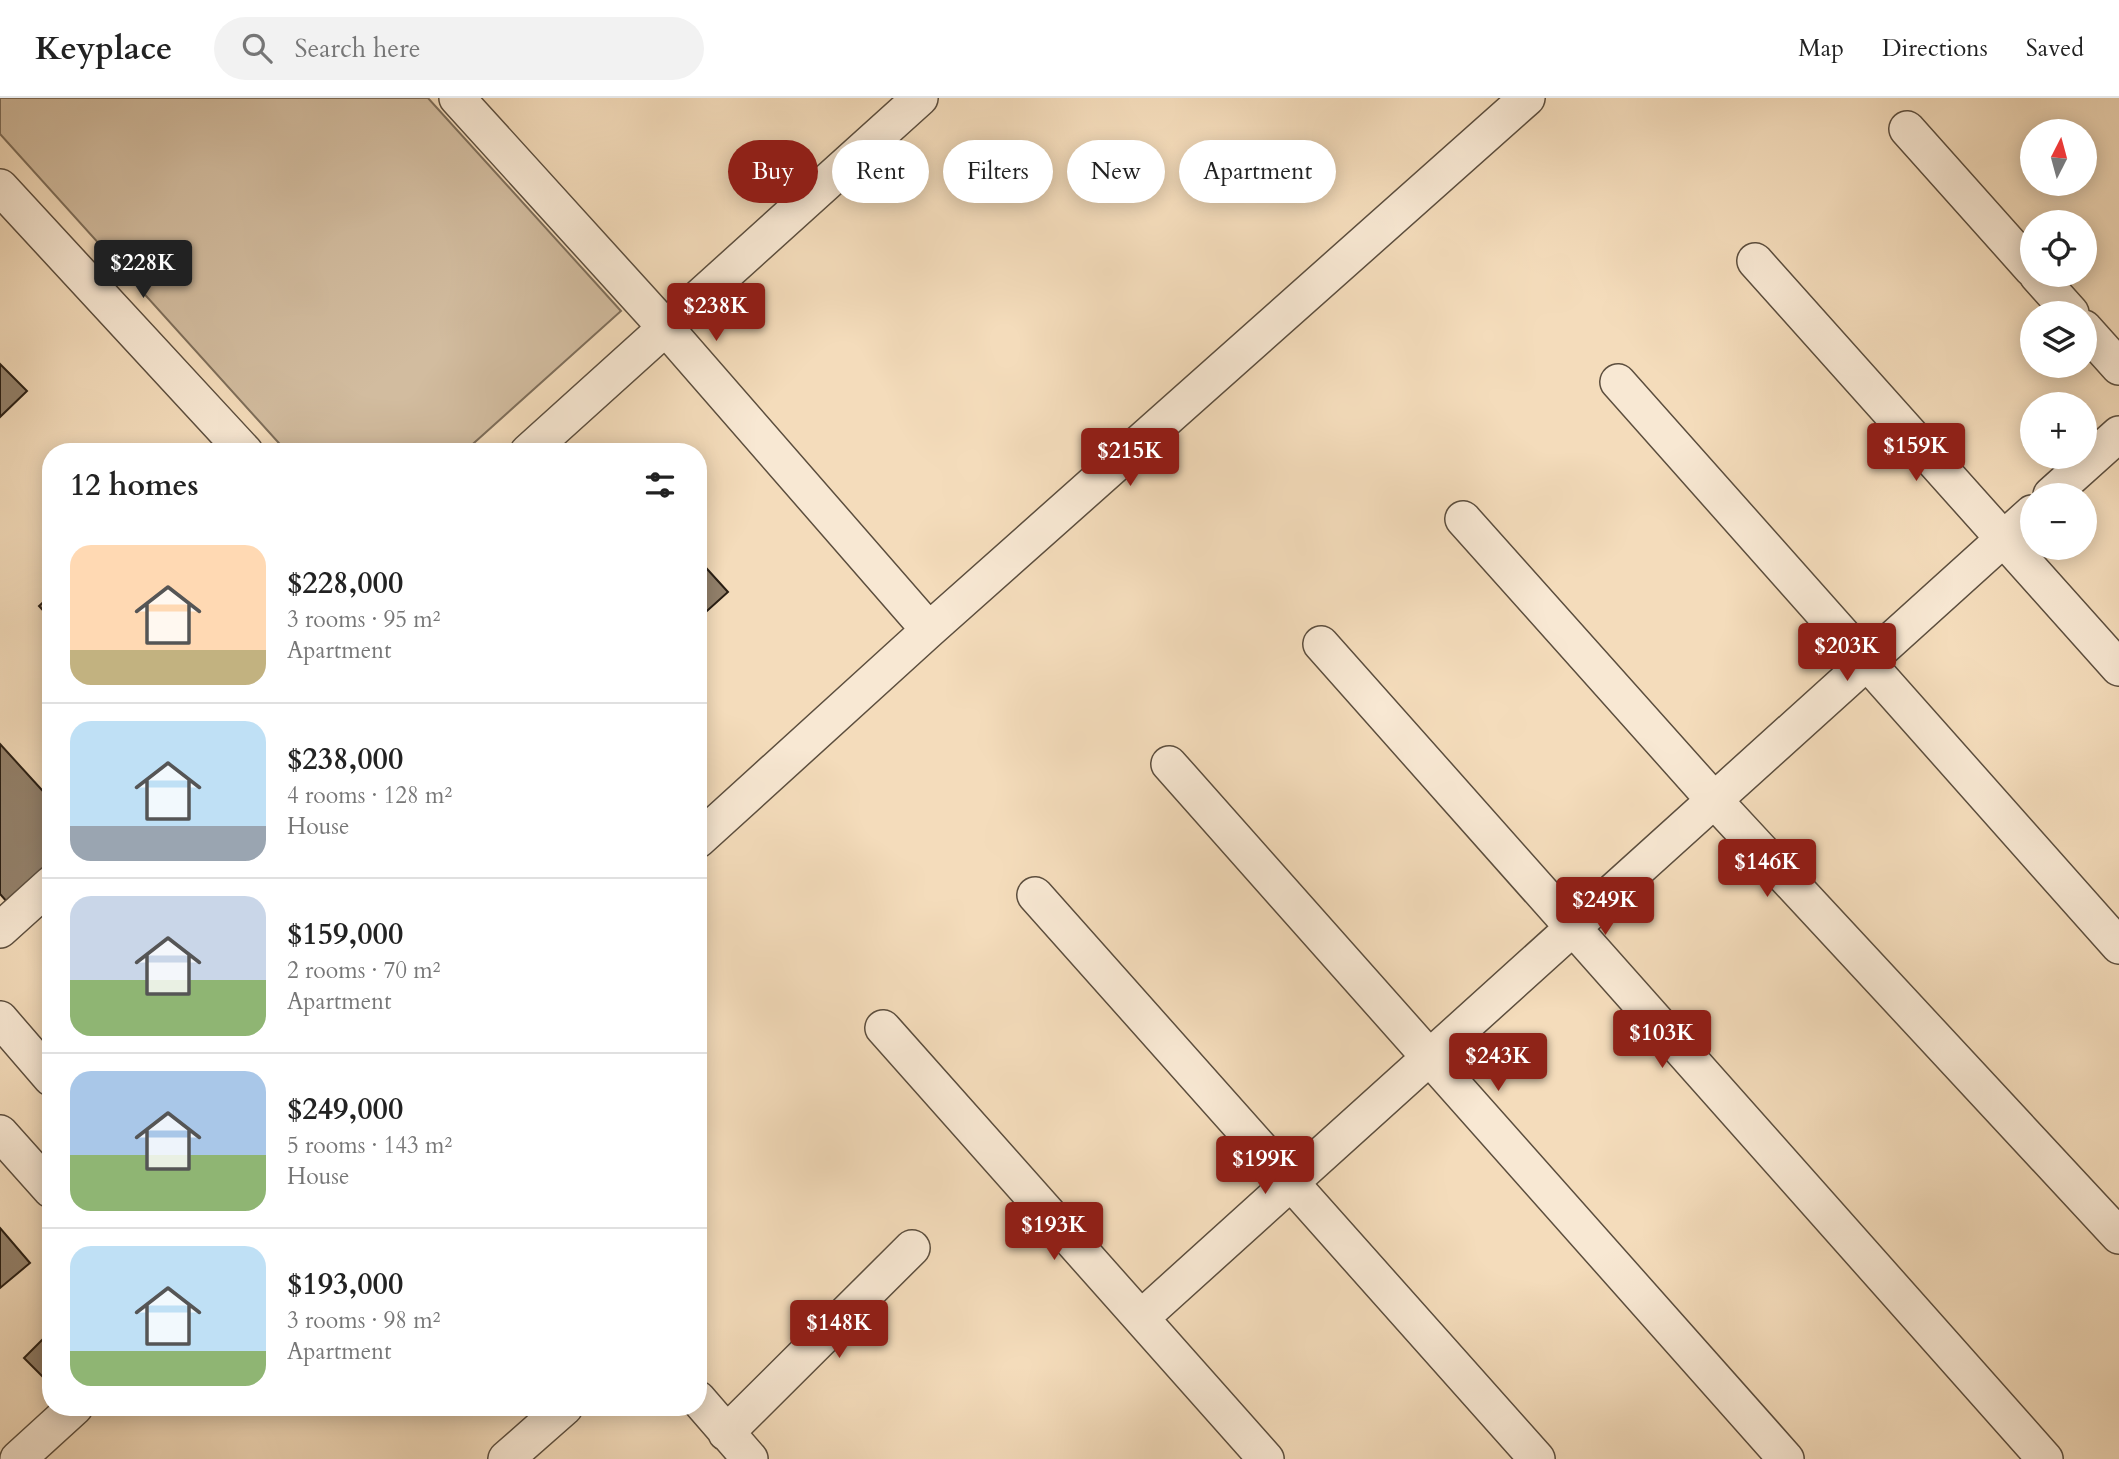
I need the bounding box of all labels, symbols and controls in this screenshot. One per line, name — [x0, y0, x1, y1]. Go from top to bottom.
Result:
search box — [214, 17, 704, 80]
text: Keyplace — [35, 26, 172, 71]
icon: search — [238, 29, 276, 67]
text: Search here — [294, 31, 420, 66]
text: Map — [1798, 32, 1844, 65]
text: Directions — [1882, 32, 1988, 65]
text: Saved — [2026, 32, 2084, 65]
north arrow — [2020, 119, 2096, 196]
map controls — [2020, 119, 2097, 560]
chip: Buy — [728, 140, 818, 203]
chip: Rent — [832, 140, 929, 203]
chip: Filters — [943, 140, 1053, 203]
chip: New — [1067, 140, 1165, 203]
chip: Apartment — [1179, 140, 1336, 203]
button: locate — [2020, 210, 2097, 287]
pin: $228K — [94, 240, 192, 300]
text: $228K — [110, 247, 176, 278]
pin: $238K — [667, 284, 765, 343]
text: $238K — [683, 290, 749, 321]
button: layers — [2020, 301, 2097, 378]
button: + — [2020, 392, 2097, 469]
pin: $159K — [1867, 424, 1965, 483]
pin: $215K — [1081, 428, 1179, 488]
text: $159K — [1883, 430, 1949, 461]
text: $215K — [1097, 435, 1163, 466]
text: 12 homes — [70, 465, 199, 506]
icon: filters — [641, 466, 679, 504]
button: − — [2020, 483, 2097, 560]
text: $228,000 — [287, 563, 403, 604]
icon: home — [126, 573, 210, 657]
text: 3 rooms · 95 m² — [287, 604, 440, 635]
pin: $203K — [1798, 624, 1896, 683]
text: $203K — [1814, 630, 1880, 661]
text: Apartment — [287, 635, 391, 666]
text: $238,000 — [287, 739, 403, 780]
icon: home — [126, 749, 210, 833]
text: 4 rooms · 128 m² — [287, 780, 452, 811]
text: House — [287, 811, 349, 842]
pin: $146K — [1718, 840, 1816, 899]
text: $146K — [1734, 846, 1800, 877]
pin: $249K — [1556, 878, 1654, 937]
text: $249K — [1572, 884, 1638, 915]
text: $159,000 — [287, 914, 403, 955]
icon: home — [126, 924, 210, 1008]
text: 2 rooms · 70 m² — [287, 955, 440, 986]
text: Apartment — [287, 986, 391, 1017]
pin: $103K — [1613, 1010, 1711, 1070]
text: $103K — [1629, 1017, 1695, 1048]
pin: $243K — [1449, 1034, 1547, 1093]
text: $243K — [1465, 1040, 1531, 1071]
text: $249,000 — [287, 1089, 403, 1130]
icon: home — [126, 1099, 210, 1183]
text: 5 rooms · 143 m² — [287, 1130, 452, 1161]
pin: $199K — [1216, 1136, 1314, 1196]
text: $199K — [1232, 1143, 1298, 1174]
text: House — [287, 1161, 349, 1192]
pin: $193K — [1005, 1202, 1103, 1262]
text: $193K — [1021, 1209, 1087, 1240]
text: $193,000 — [287, 1264, 403, 1305]
icon: home — [126, 1274, 210, 1358]
pin: $148K — [790, 1300, 888, 1360]
text: 3 rooms · 98 m² — [287, 1305, 440, 1336]
text: $148K — [806, 1307, 872, 1338]
text: Apartment — [287, 1336, 391, 1367]

